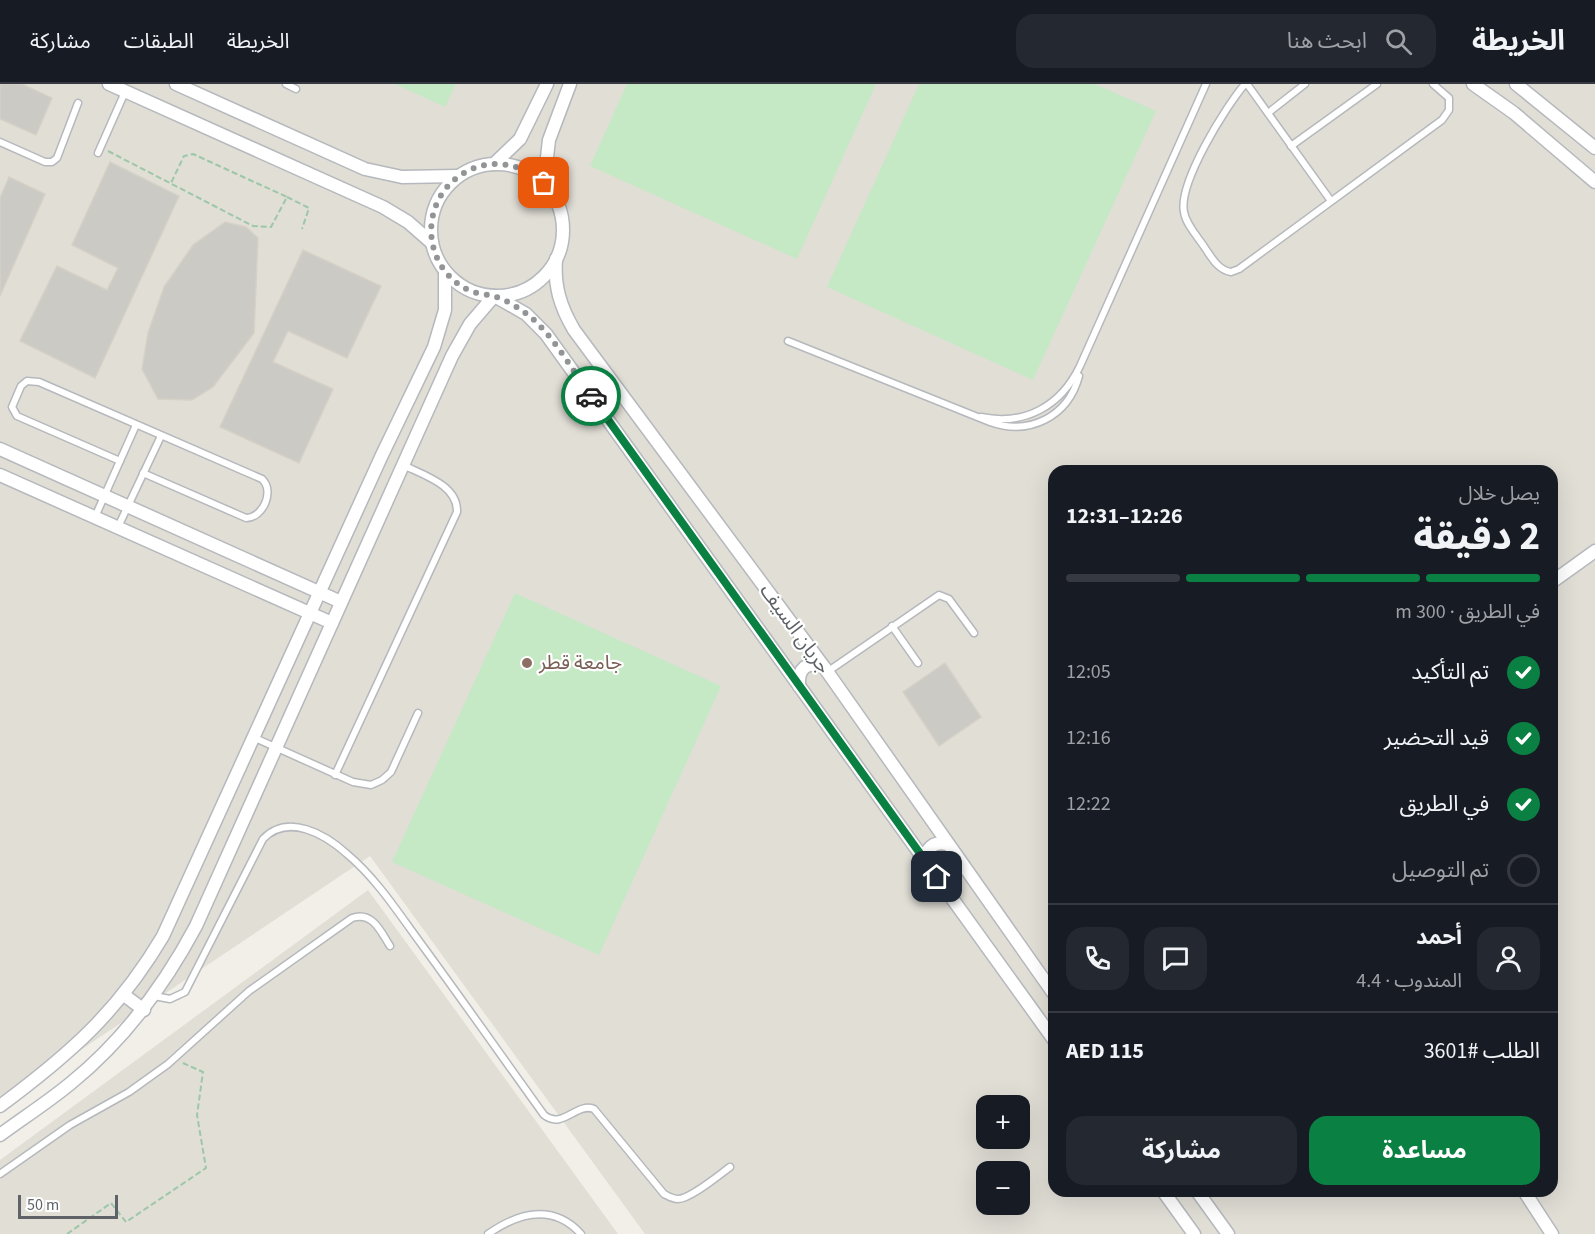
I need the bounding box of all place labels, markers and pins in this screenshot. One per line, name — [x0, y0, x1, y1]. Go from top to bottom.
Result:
pin — [518, 157, 569, 208]
place label: جامعة قطر — [538, 649, 622, 677]
marker: جامعة قطر — [520, 656, 534, 670]
pin — [911, 851, 962, 902]

